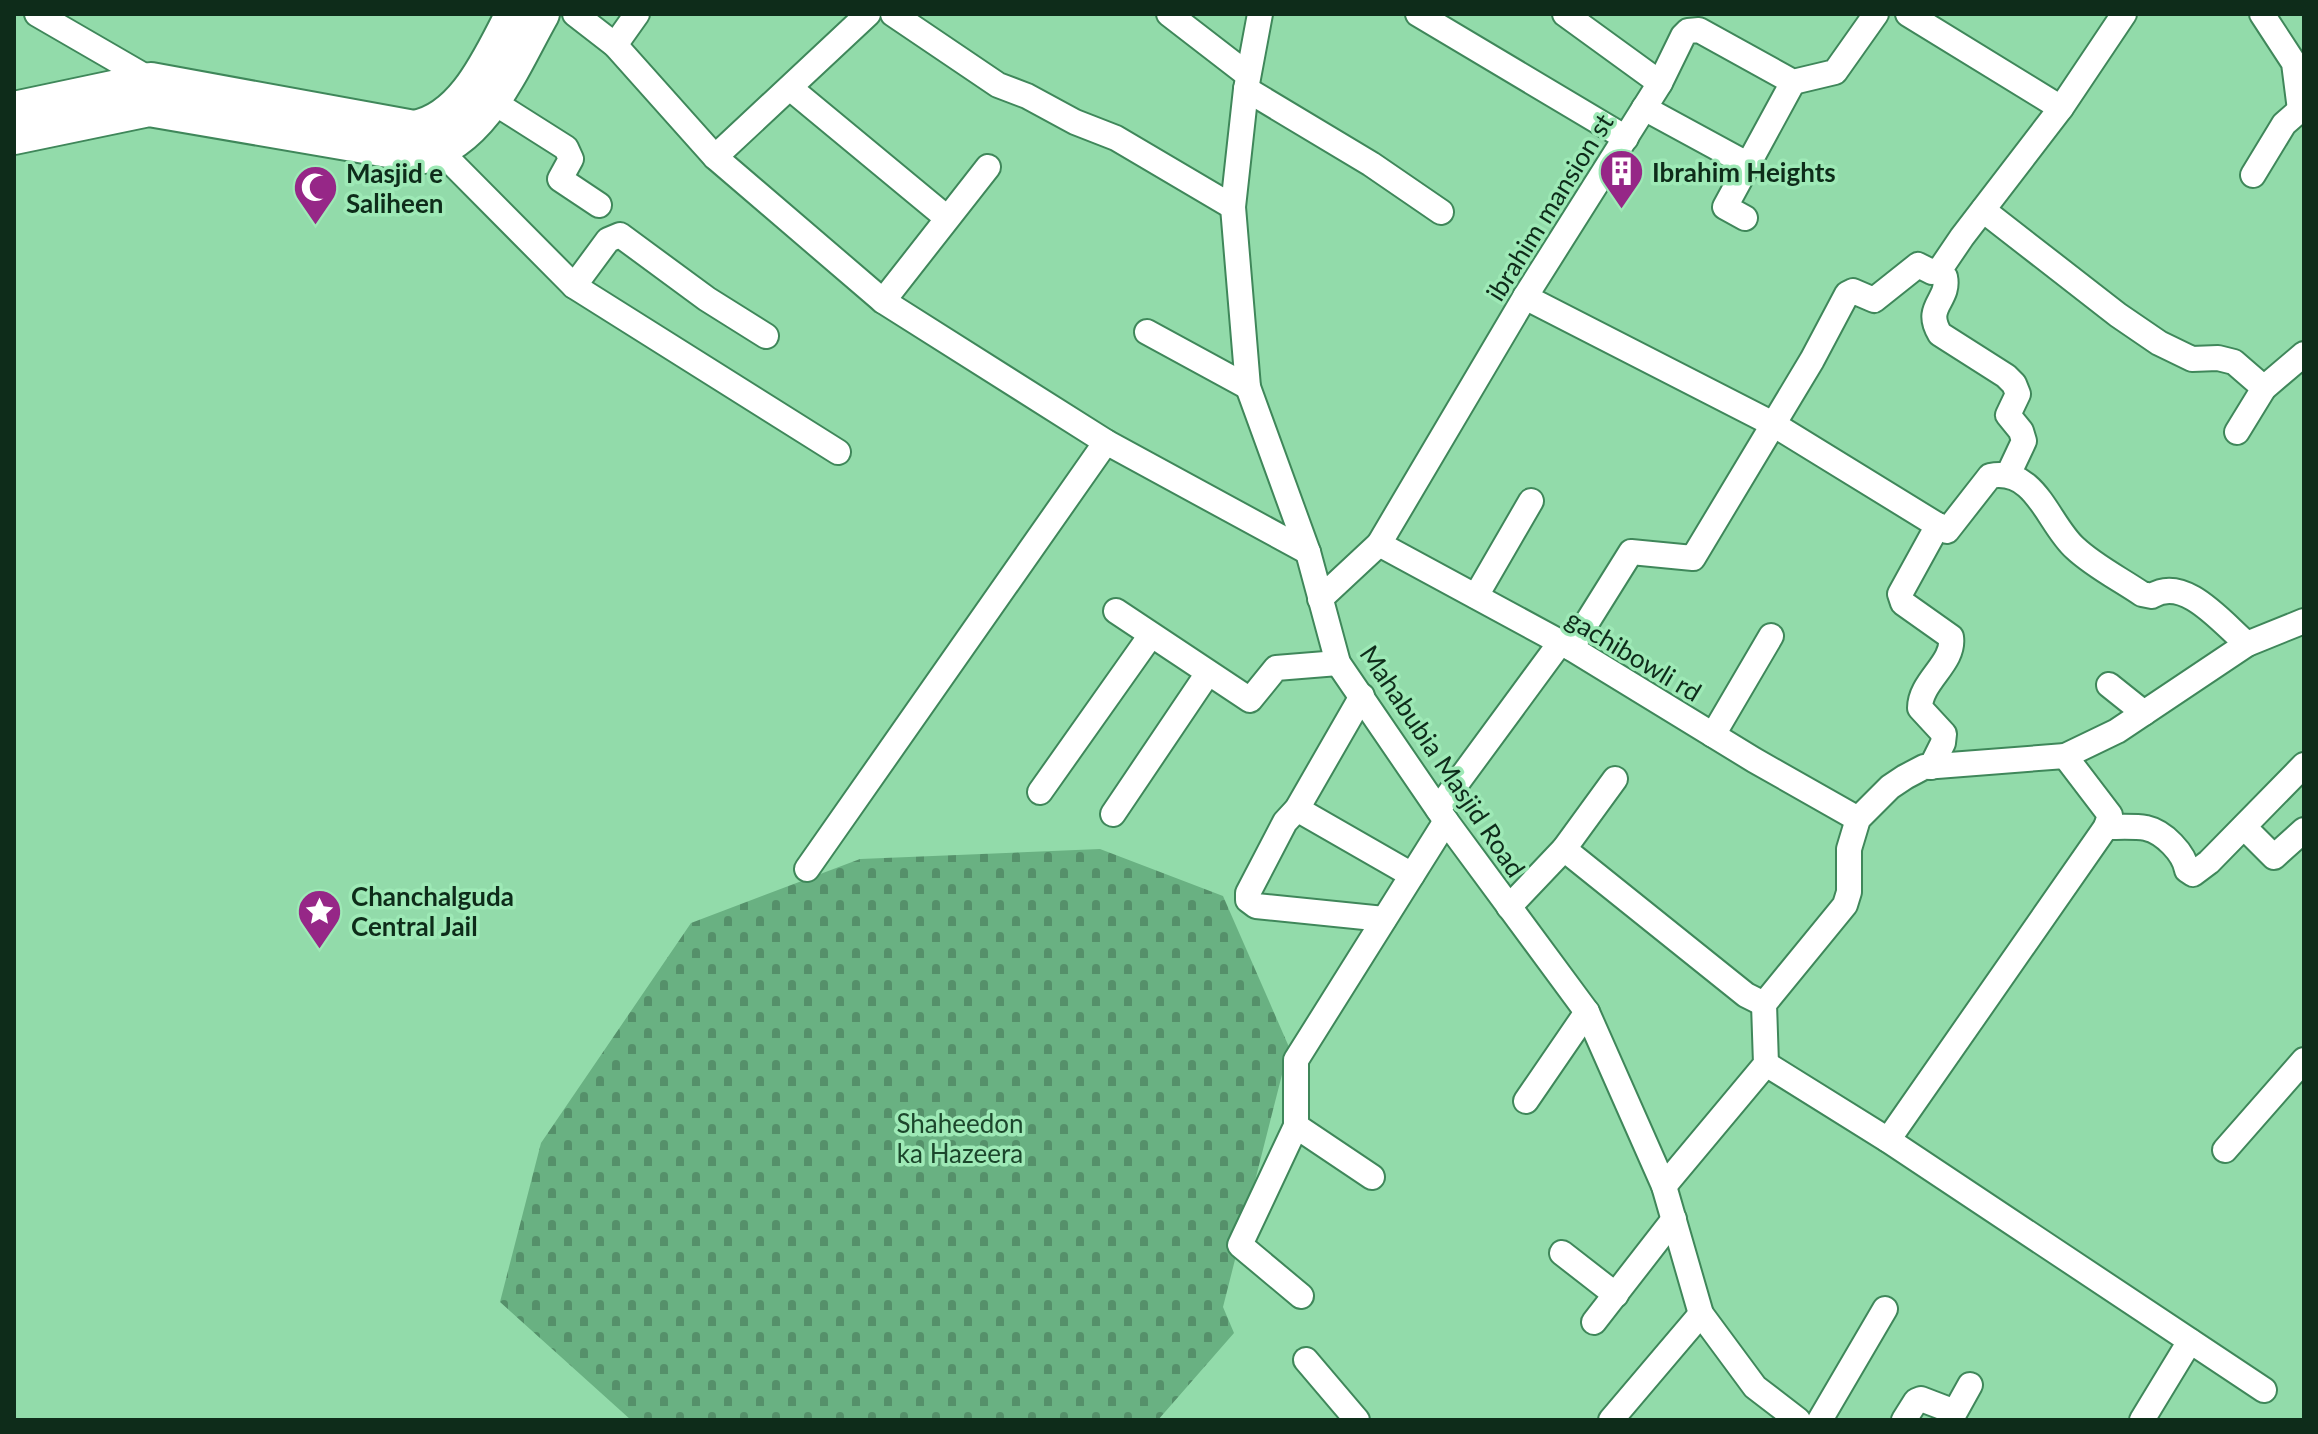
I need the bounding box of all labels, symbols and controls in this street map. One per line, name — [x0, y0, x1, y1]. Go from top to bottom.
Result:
street label: ibrahim mansion st — [1479, 107, 1620, 306]
building icon: Ibrahim Heights — [1597, 148, 1645, 211]
place label: Ibrahim Heights — [1652, 156, 1836, 188]
place label: Masjid e Saliheen — [346, 157, 443, 219]
mosque icon: Masjid e Saliheen — [291, 164, 339, 227]
street label: gachibowli rd — [1561, 602, 1707, 708]
street label: Mahabubia Masjid Road — [1353, 639, 1533, 883]
place label: Chanchalguda Central Jail — [351, 880, 514, 942]
place icon: Chanchalguda Central Jail — [296, 887, 344, 950]
park label: Shaheedon ka Hazeera — [896, 1107, 1024, 1169]

